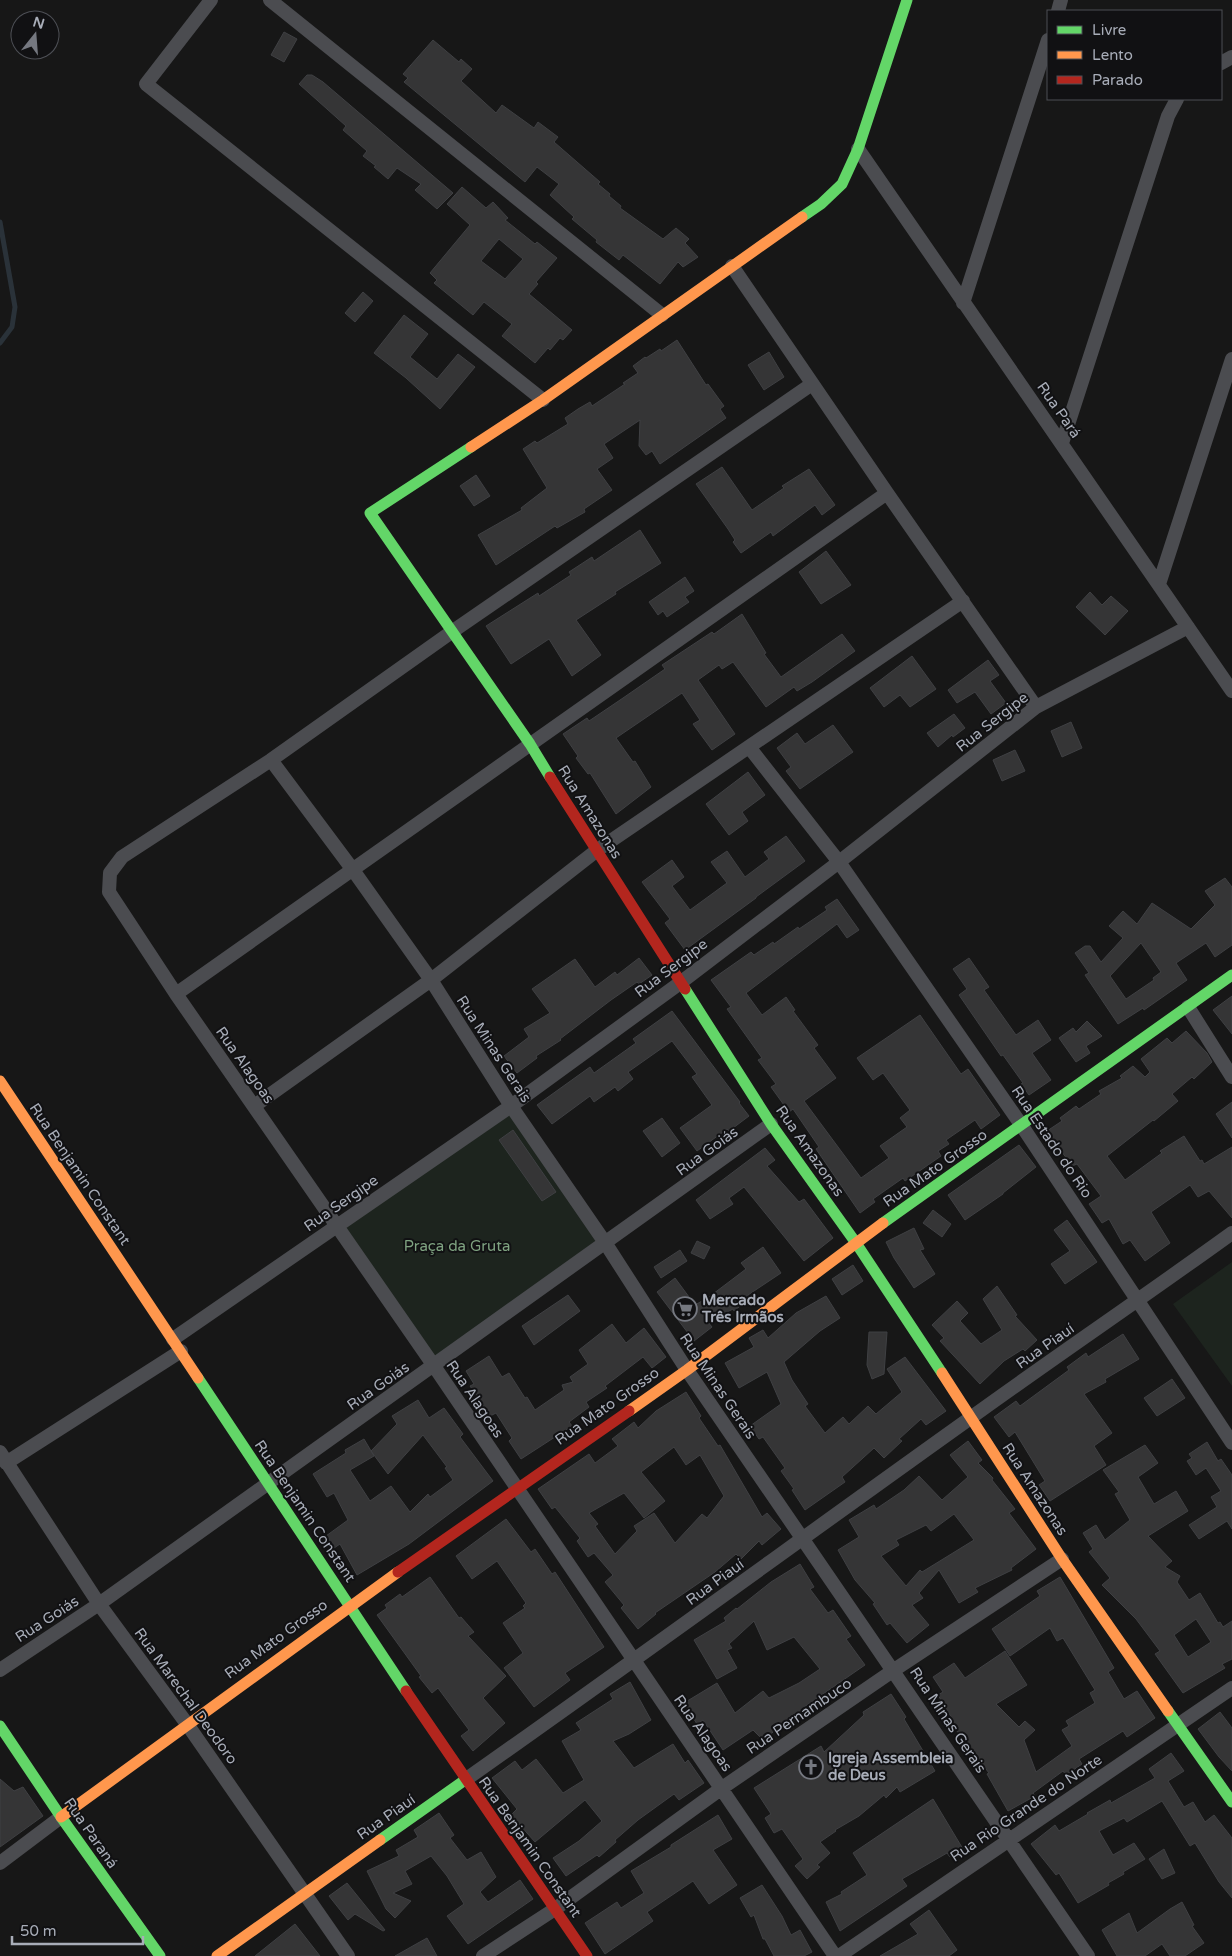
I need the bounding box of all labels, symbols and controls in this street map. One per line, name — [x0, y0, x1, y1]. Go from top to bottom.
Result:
north arrow — [10, 10, 60, 60]
legend — [1047, 10, 1222, 100]
text: N — [31, 13, 47, 33]
text: Livre — [1092, 21, 1126, 39]
text: Lento — [1092, 46, 1133, 64]
text: Parado — [1092, 71, 1143, 89]
street label: Rua Pará — [1033, 378, 1085, 442]
street label: Rua Sergipe — [952, 688, 1032, 756]
street label: Rua Amazonas — [554, 762, 626, 862]
street label: Rua Sergipe — [631, 935, 711, 1001]
street label: Rua Minas Gerais — [453, 992, 535, 1106]
street label: Rua Alagoas — [212, 1023, 278, 1107]
street label: Rua Estado do Rio — [1008, 1082, 1096, 1202]
street label: Rua Benjamin Constant — [26, 1100, 134, 1249]
street label: Rua Amazonas — [772, 1102, 848, 1200]
street label: Rua Goiás — [673, 1123, 741, 1179]
street label: Rua Mato Grosso — [879, 1125, 991, 1211]
street label: Rua Sergipe — [300, 1171, 382, 1235]
park label: Praça da Gruta — [404, 1237, 510, 1255]
place label: Mercado Três Irmãos — [701, 1291, 784, 1326]
supermarket icon: Mercado Três Irmãos — [672, 1296, 698, 1322]
street label: Rua Piauí — [1012, 1319, 1078, 1373]
street label: Rua Minas Gerais — [676, 1330, 760, 1442]
street label: Rua Alagoas — [442, 1357, 508, 1441]
street label: Rua Goiás — [343, 1358, 413, 1414]
street label: Rua Mato Grosso — [551, 1363, 663, 1449]
street label: Rua Benjamin Constant — [251, 1437, 359, 1586]
street label: Rua Amazonas — [998, 1439, 1072, 1539]
street label: Rua Piauí — [683, 1555, 748, 1609]
street label: Rua Goiás — [12, 1592, 82, 1646]
street label: Rua Mato Grosso — [221, 1596, 331, 1682]
street label: Rua Marechal Deodoro — [130, 1624, 242, 1768]
street label: Rua Minas Gerais — [906, 1664, 990, 1776]
street label: Rua Pernambuco — [743, 1674, 855, 1758]
street label: Rua Alagoas — [670, 1691, 736, 1775]
place label: Igreja Assembleia de Deus — [828, 1749, 953, 1784]
street label: Rua Rio Grande do Norte — [947, 1750, 1105, 1866]
church icon: Igreja Assembleia de Deus — [798, 1754, 824, 1780]
street label: Rua Benjamin Constant — [475, 1773, 586, 1921]
street label: Rua Piauí — [353, 1790, 419, 1844]
street label: Rua Paraná — [60, 1794, 122, 1872]
scale bar — [12, 1914, 144, 1946]
text: 50 m — [20, 1922, 57, 1940]

